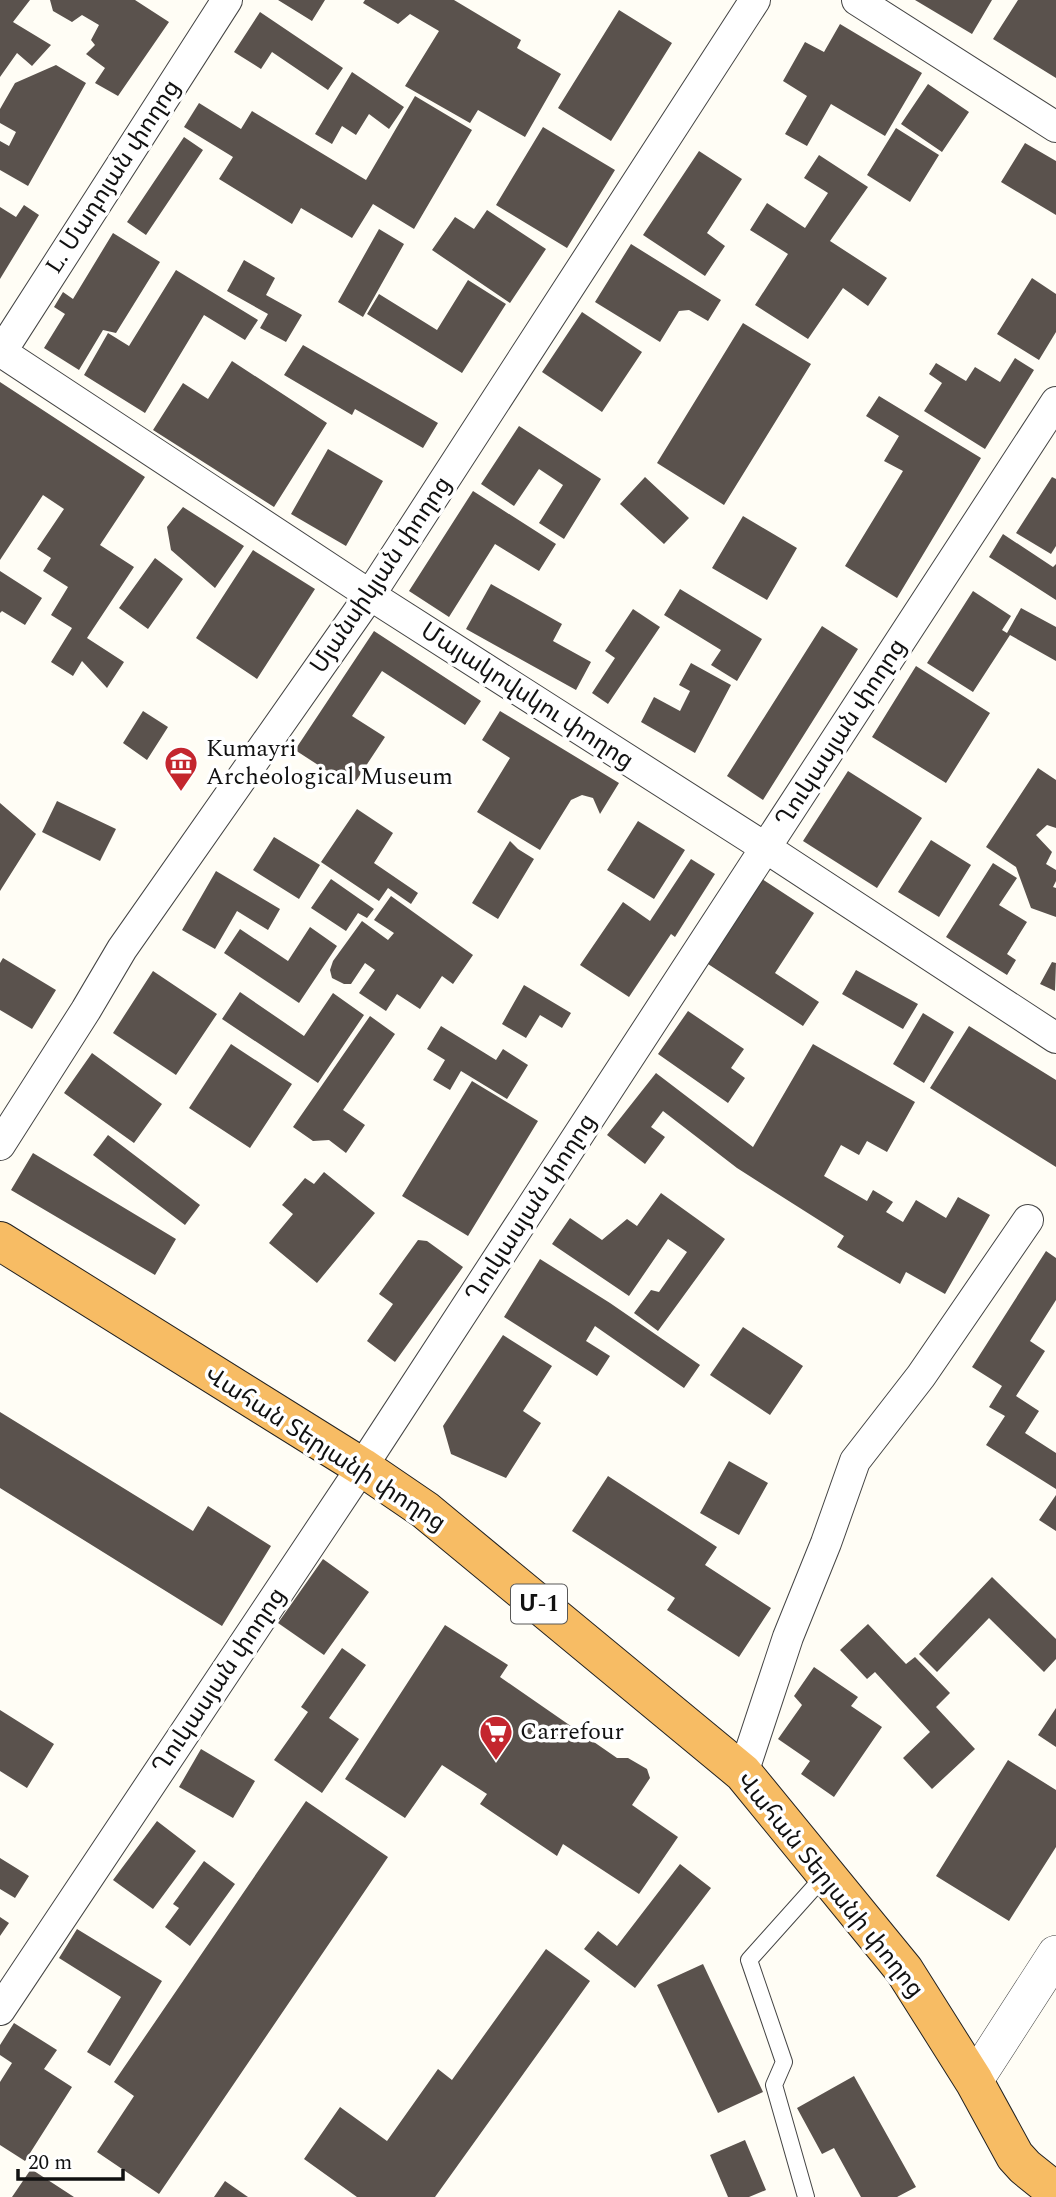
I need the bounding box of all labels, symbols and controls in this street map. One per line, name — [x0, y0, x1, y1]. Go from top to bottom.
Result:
street label: L. Մադոյան փողոց — [36, 73, 190, 281]
street label: Մյանսիկյան փողոց — [301, 469, 461, 681]
street label: Մայակովսկու փողոց — [413, 613, 641, 779]
street label: Ղուկասյան փողոց — [766, 631, 916, 835]
place label: Kumayri Archeological Museum — [206, 731, 453, 795]
museum icon: Kumayri Archeological Museum — [162, 744, 200, 793]
street label: Ղուկասյան փողոց — [456, 1106, 606, 1310]
street label: Վահան Տերյանի փողոց — [197, 1357, 453, 1541]
street label: Ղուկասյան փողոց — [143, 1580, 295, 1782]
road number: Մ-1 — [511, 1584, 567, 1624]
supermarket icon: Carrefour — [477, 1713, 515, 1762]
place label: Carrefour — [520, 1714, 624, 1750]
street label: Վահան Տերյանի փողոց — [727, 1764, 933, 2006]
scale bar — [18, 2138, 122, 2182]
text: 20 m — [28, 2147, 72, 2179]

